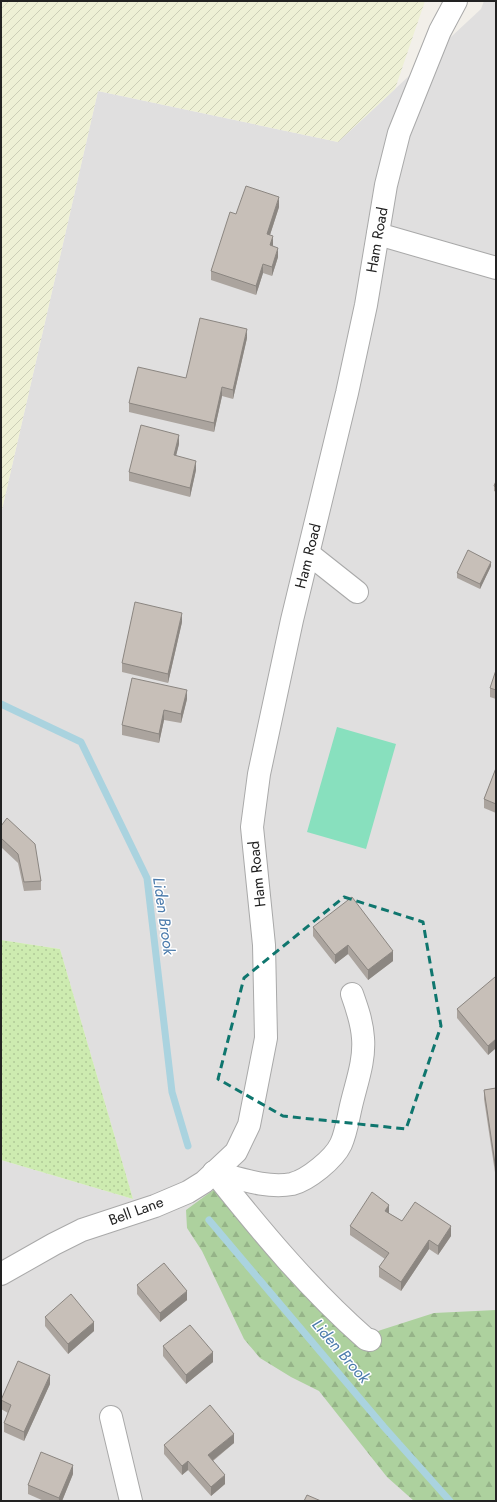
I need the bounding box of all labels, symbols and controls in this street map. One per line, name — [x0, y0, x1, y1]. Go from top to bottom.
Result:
street label: Ham Road — [360, 205, 394, 275]
street label: Ham Road — [289, 521, 327, 591]
street label: Ham Road — [243, 840, 271, 908]
water label: Liden Brook — [147, 876, 181, 958]
street label: Bell Lane — [105, 1191, 167, 1231]
water label: Liden Brook — [307, 1314, 376, 1389]

